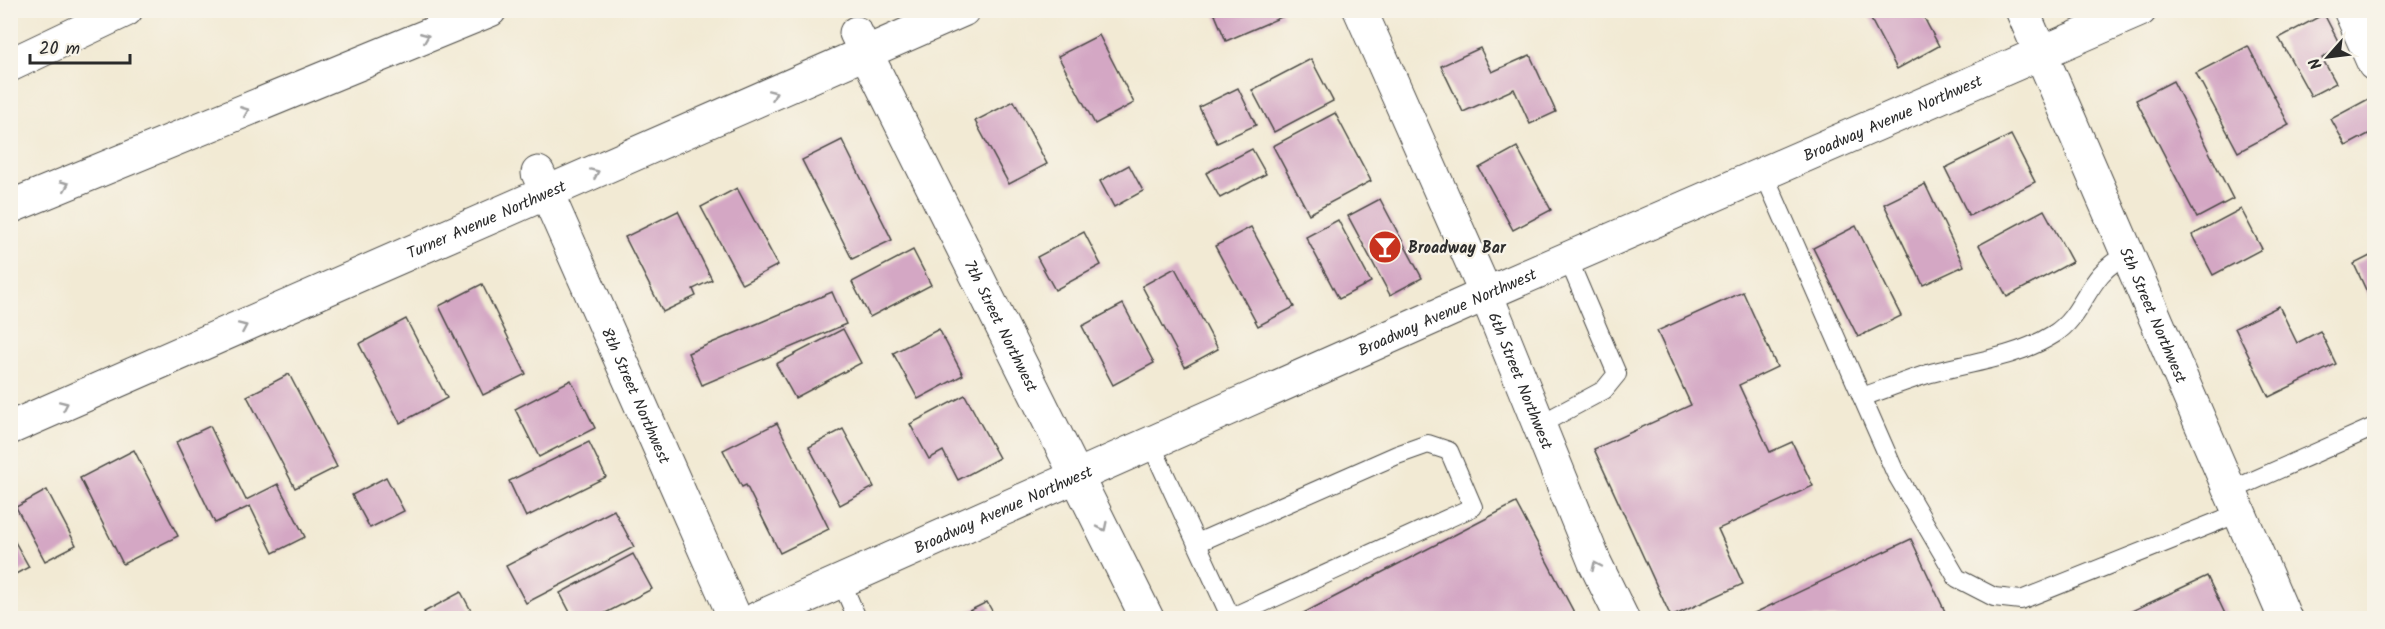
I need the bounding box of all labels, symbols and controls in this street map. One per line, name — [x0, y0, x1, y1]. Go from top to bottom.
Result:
scale bar — [30, 27, 130, 65]
north arrow — [2298, 27, 2358, 87]
one-way arrow — [419, 32, 430, 44]
text: 20 m — [39, 35, 80, 64]
text: N — [2303, 53, 2329, 74]
street label: Broadway Avenue Northwest — [1799, 69, 1987, 169]
one-way arrow — [766, 89, 777, 101]
one-way arrow — [239, 106, 250, 118]
one-way arrow — [588, 168, 599, 180]
street label: Turner Avenue Northwest — [403, 174, 571, 266]
one-way arrow — [58, 180, 69, 192]
bar icon: Broadway Bar — [1367, 229, 1403, 265]
place label: Broadway Bar — [1408, 236, 1507, 261]
street label: 5th Street Northwest — [2112, 243, 2193, 388]
street label: 7th Street Northwest — [957, 256, 1044, 398]
street label: Broadway Avenue Northwest — [1354, 262, 1542, 363]
street label: 6th Street Northwest — [1481, 309, 1559, 454]
one-way arrow — [236, 322, 247, 334]
street label: 8th Street Northwest — [594, 324, 677, 469]
one-way arrow — [58, 400, 69, 412]
street label: Broadway Avenue Northwest — [910, 459, 1098, 561]
one-way arrow — [1095, 520, 1107, 531]
one-way arrow — [1592, 561, 1604, 572]

